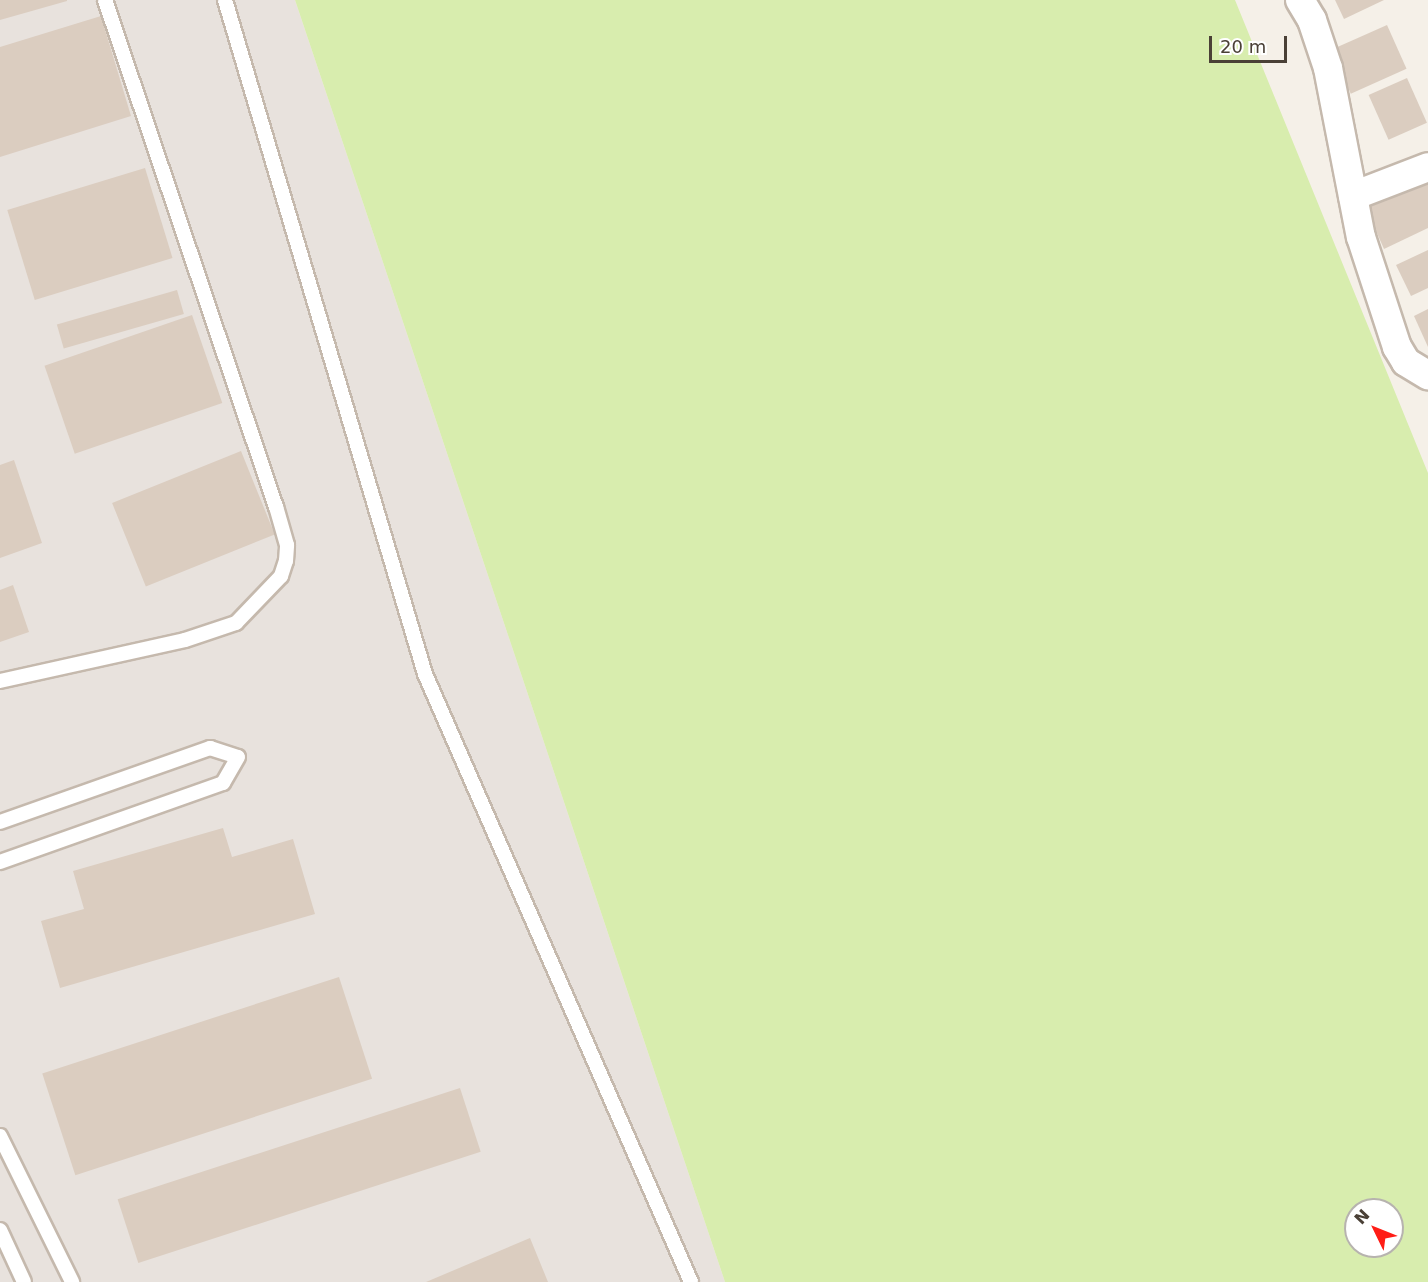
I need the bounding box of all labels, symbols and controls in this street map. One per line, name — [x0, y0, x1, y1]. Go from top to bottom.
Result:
scale bar — [1212, 24, 1290, 62]
text: 20 m — [1220, 36, 1266, 57]
north arrow — [1344, 1198, 1404, 1258]
text: N — [1350, 1205, 1373, 1228]

